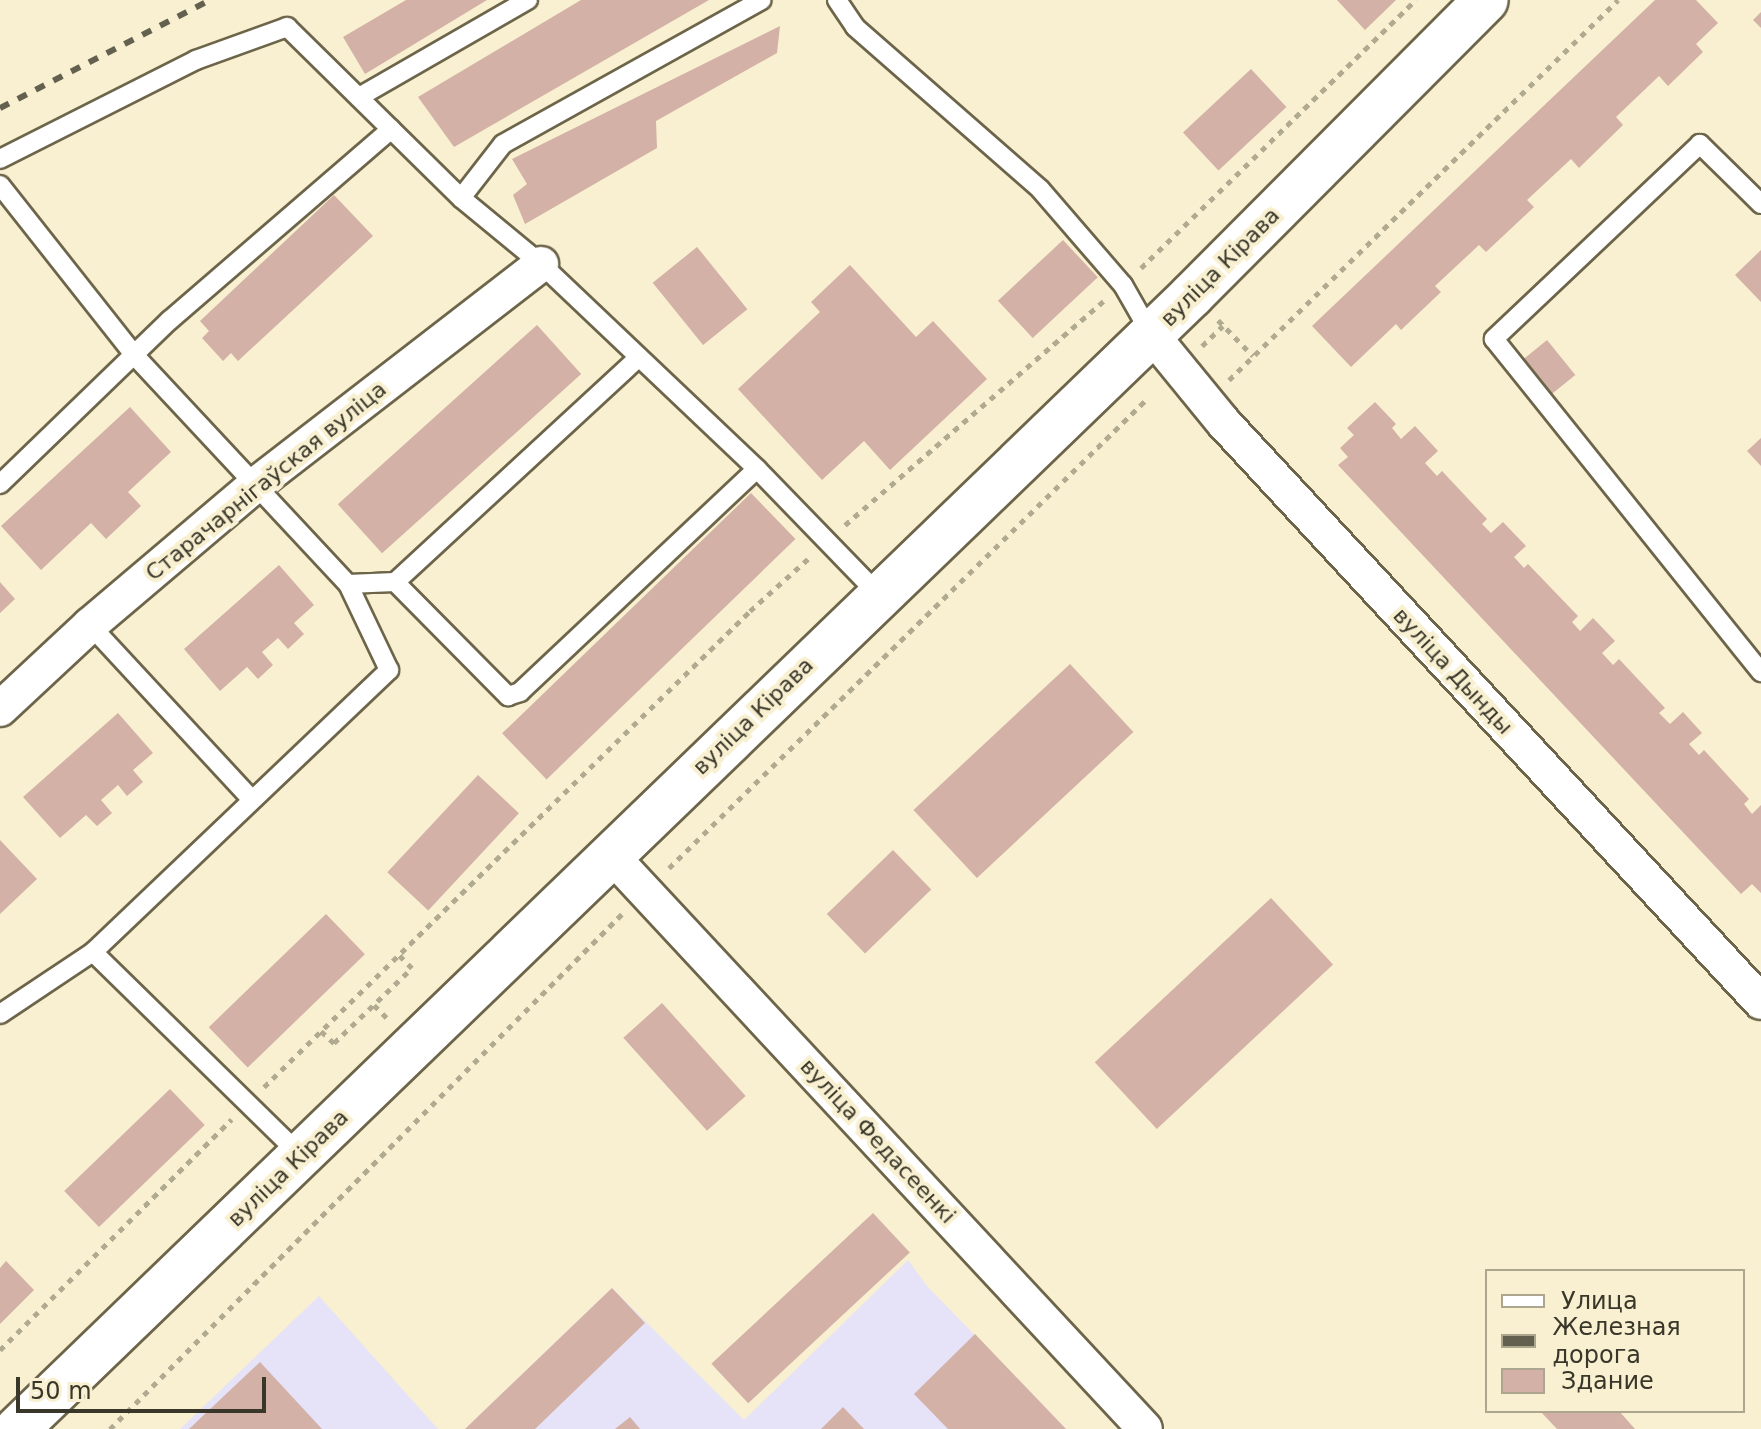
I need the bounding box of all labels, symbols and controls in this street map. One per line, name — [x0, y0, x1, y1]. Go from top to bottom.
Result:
street label: вуліца Кірава — [1155, 202, 1285, 332]
street label: Старачарнігаўская вуліца — [140, 376, 392, 586]
street label: вуліца Дынды — [1388, 602, 1518, 740]
street label: вуліца Кірава — [687, 652, 819, 780]
street label: вуліца Федасеенкі — [795, 1053, 961, 1229]
street label: вуліца Кірава — [222, 1104, 354, 1232]
legend — [1485, 1269, 1745, 1413]
text: Улица — [1561, 1287, 1638, 1315]
text: Железная дорога — [1552, 1313, 1681, 1369]
scale bar — [20, 1361, 270, 1411]
text: Здание — [1561, 1367, 1654, 1395]
text: 50 m — [30, 1377, 92, 1405]

